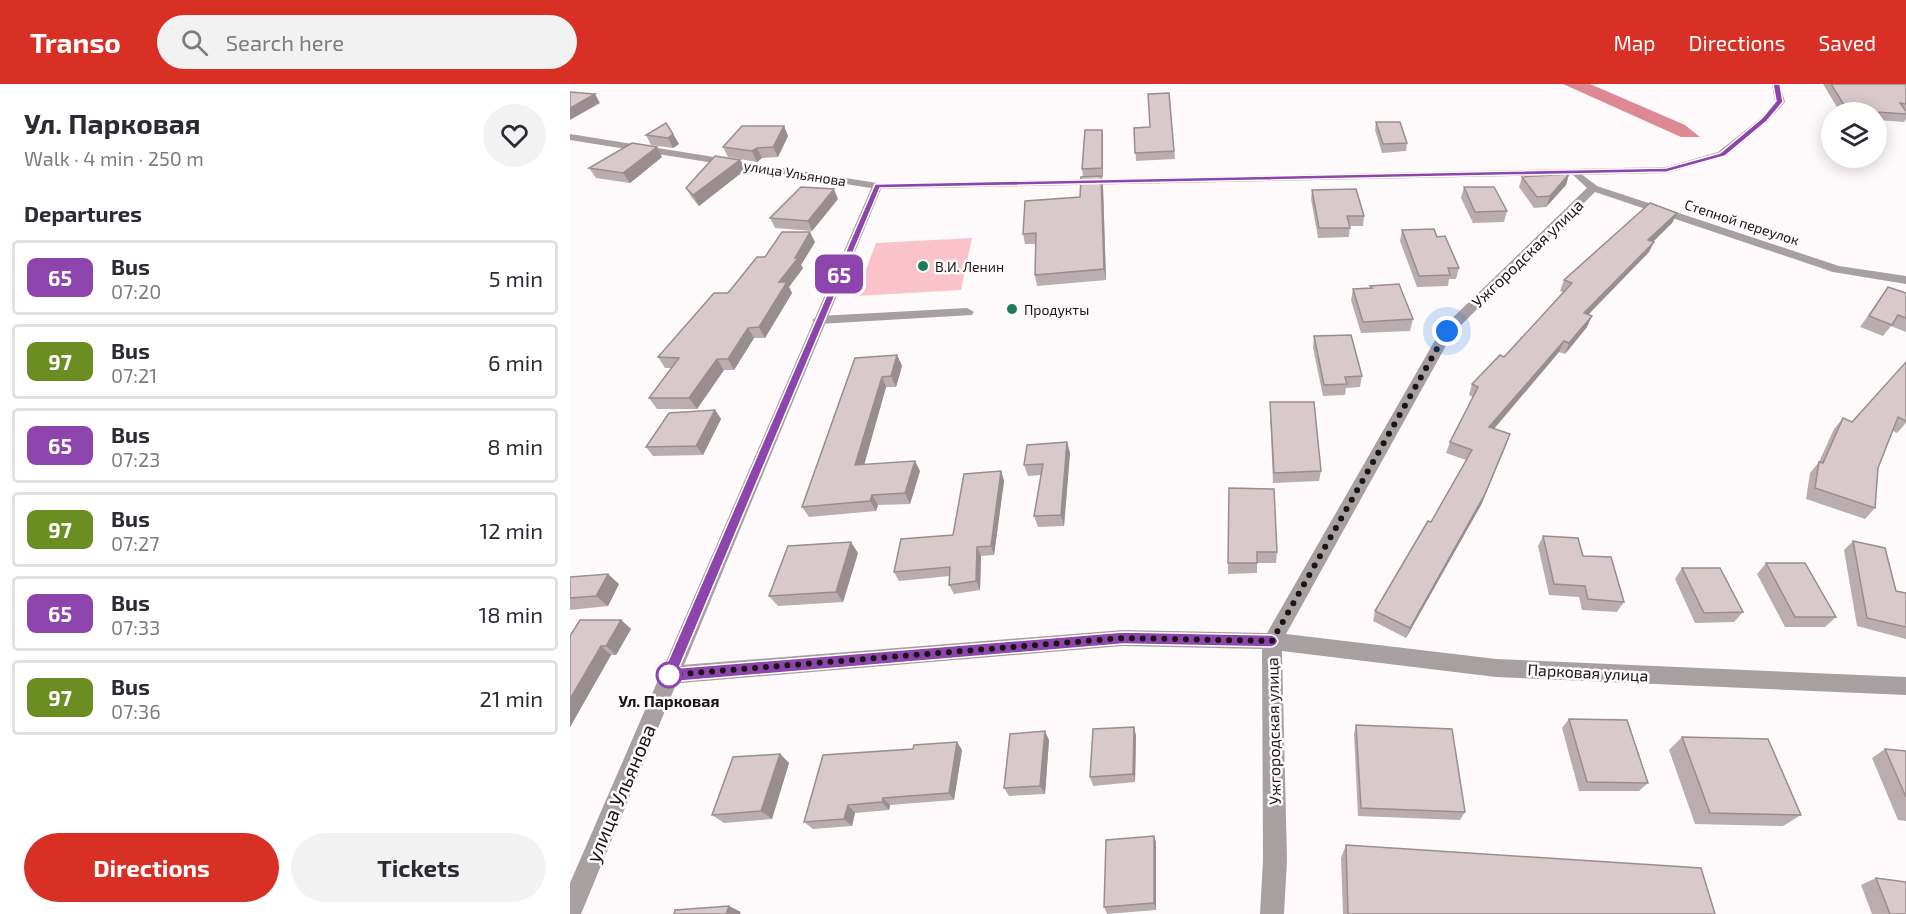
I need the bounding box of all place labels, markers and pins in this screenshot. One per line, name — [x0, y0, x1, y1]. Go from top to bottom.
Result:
place label: В.И. Ленин — [935, 258, 1004, 275]
marker: В.И. Ленин — [916, 259, 930, 273]
place label: Продукты — [1024, 301, 1089, 318]
marker: Продукты — [1005, 302, 1019, 316]
marker: Ул. Парковая — [656, 662, 682, 688]
place label: Ул. Парковая — [619, 691, 719, 710]

